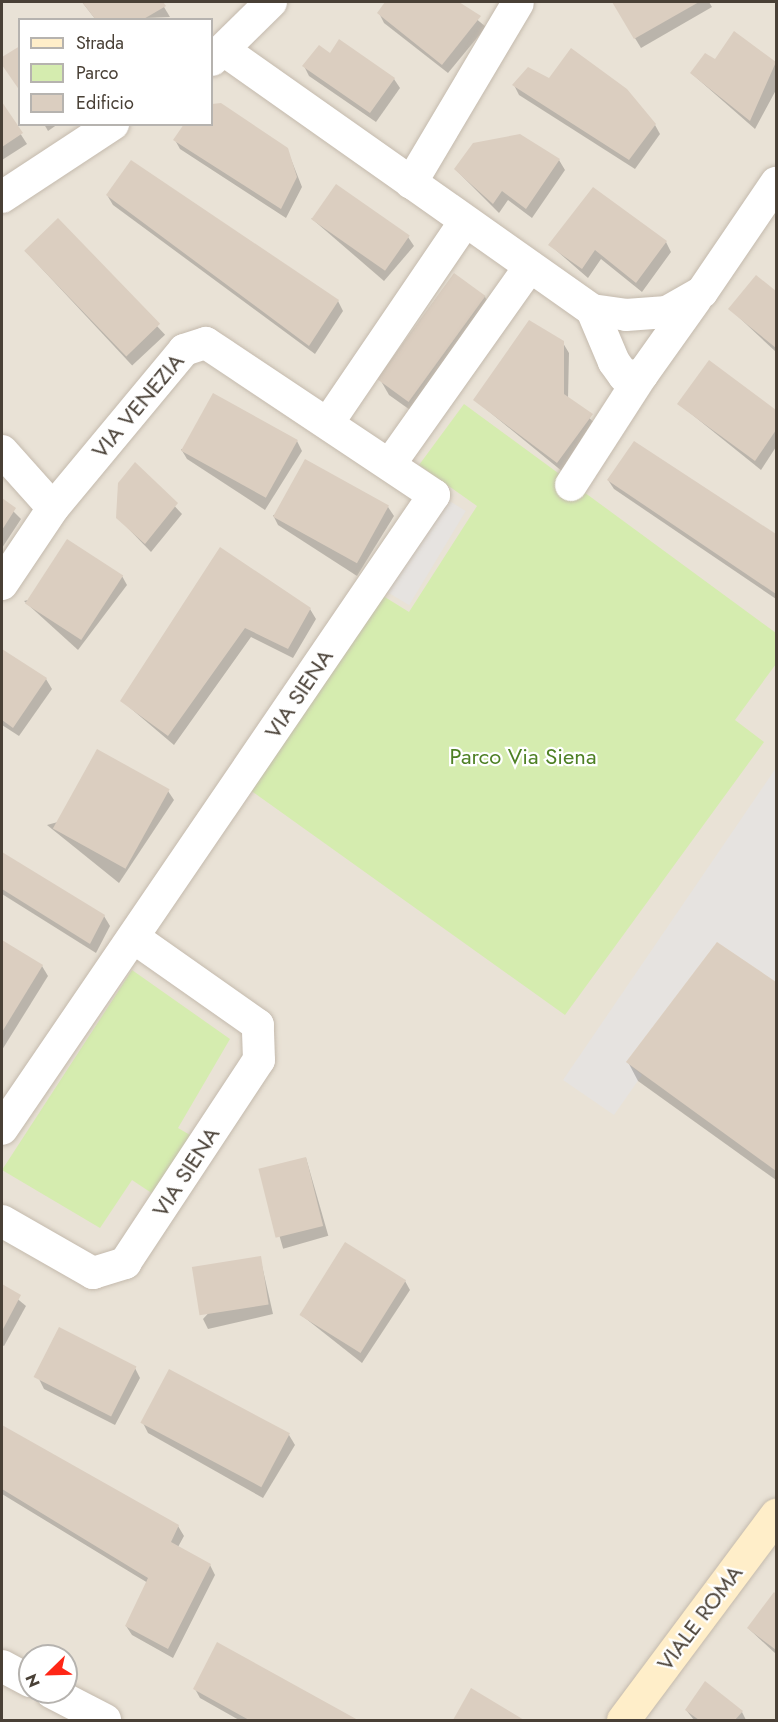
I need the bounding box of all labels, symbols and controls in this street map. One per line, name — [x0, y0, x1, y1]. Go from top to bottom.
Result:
legend — [18, 18, 213, 126]
text: Strada — [76, 30, 124, 56]
text: Parco — [76, 60, 118, 86]
text: Edificio — [76, 90, 134, 116]
street label: VIA VENEZIA — [87, 348, 189, 464]
street label: VIA SIENA — [259, 644, 339, 744]
park label: Parco Via Siena — [450, 744, 596, 770]
street label: VIA SIENA — [147, 1122, 225, 1222]
street label: VIALE ROMA — [652, 1560, 748, 1676]
north arrow — [18, 1644, 78, 1704]
text: N — [20, 1670, 46, 1691]

